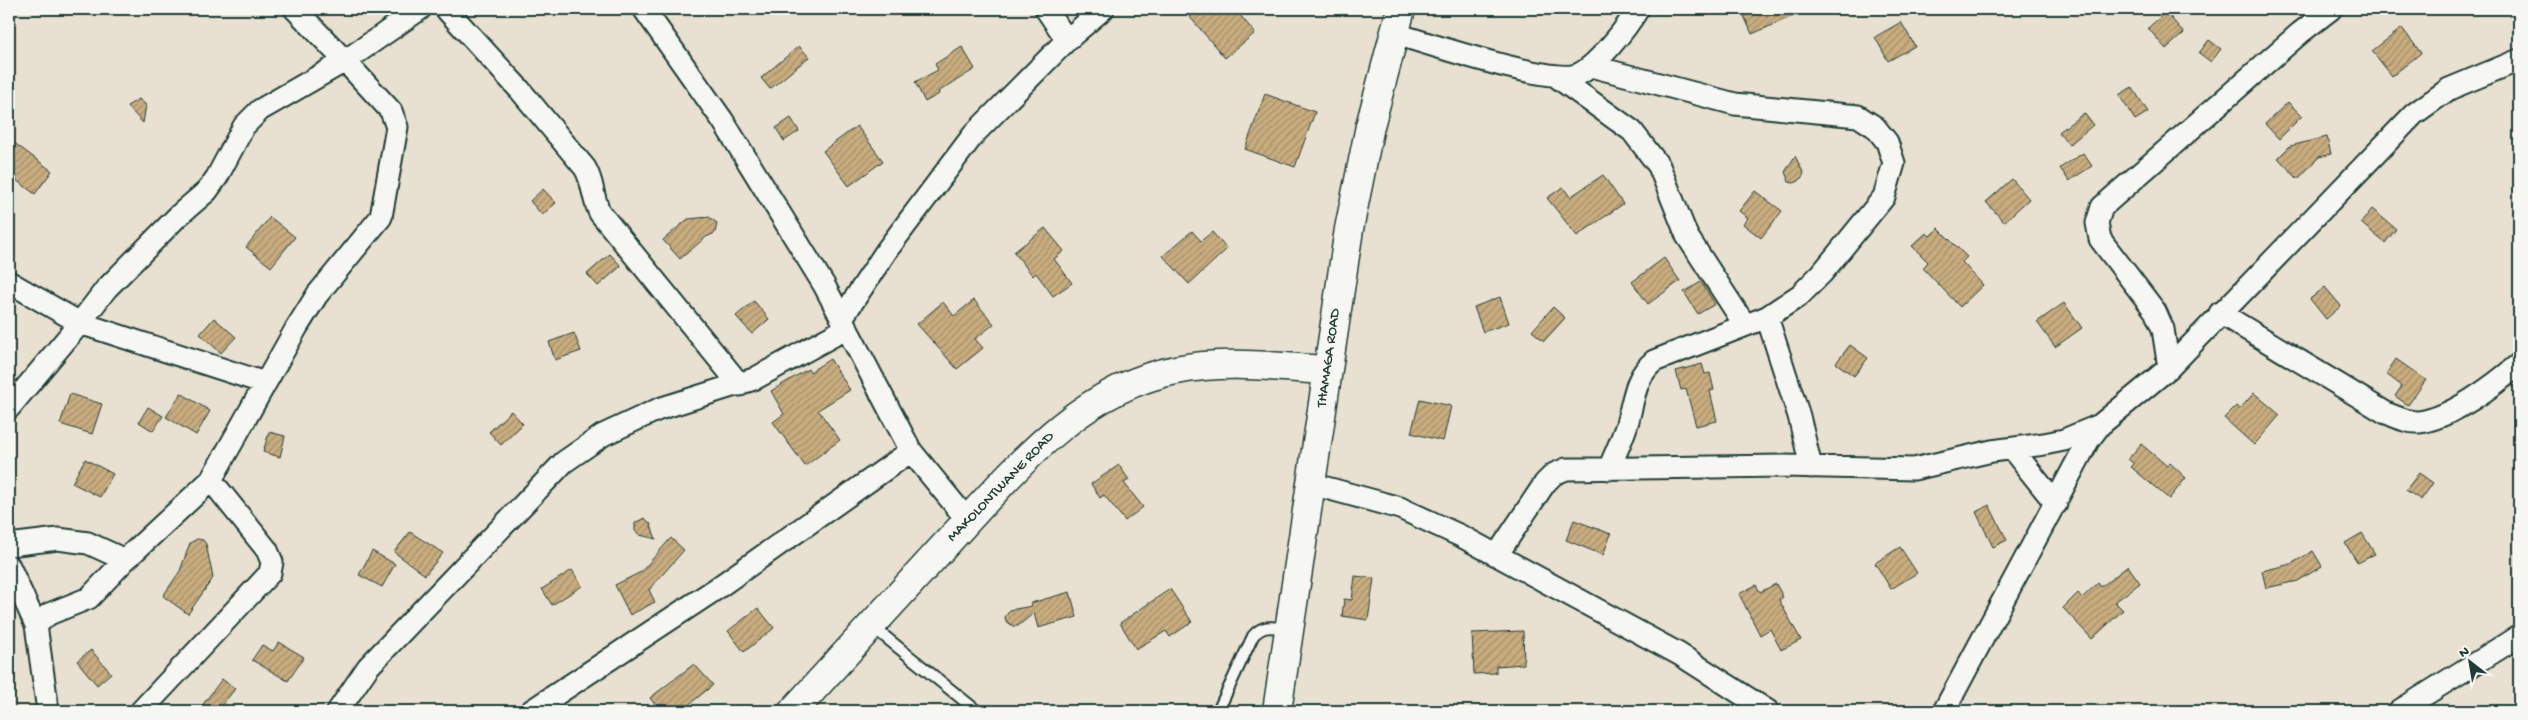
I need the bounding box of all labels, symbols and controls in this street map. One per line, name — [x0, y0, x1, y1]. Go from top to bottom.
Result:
street label: THAMAGA ROAD — [1313, 307, 1345, 410]
street label: MAKOLONTWANE ROAD — [944, 428, 1058, 546]
north arrow — [2446, 638, 2496, 688]
text: N — [2456, 643, 2473, 663]

